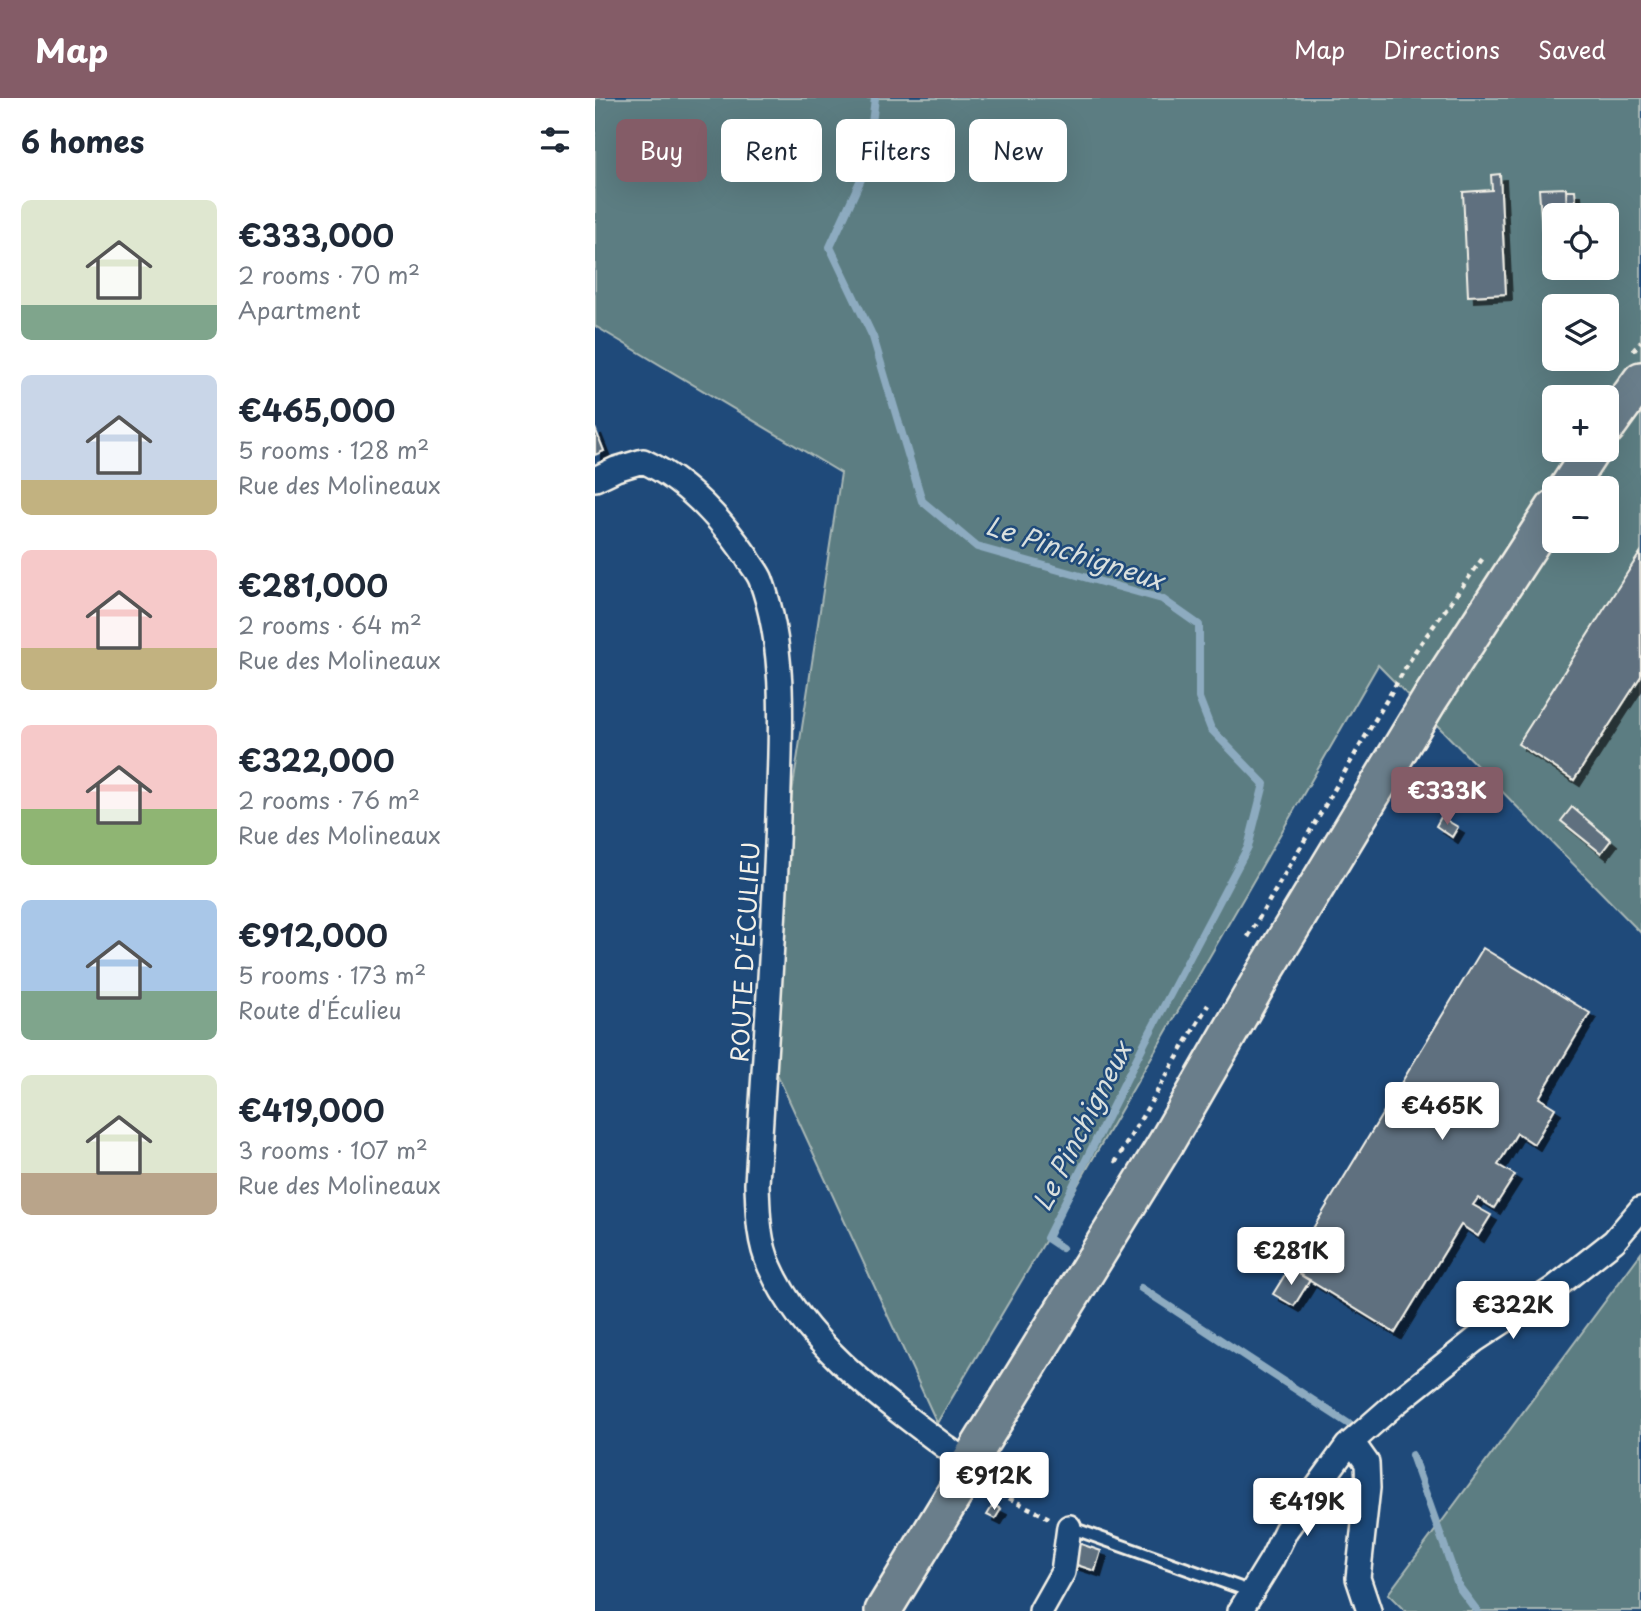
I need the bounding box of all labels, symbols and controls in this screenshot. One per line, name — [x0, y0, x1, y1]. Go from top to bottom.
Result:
text: Map — [35, 24, 108, 74]
text: Map — [1294, 31, 1345, 67]
text: Directions — [1383, 31, 1500, 67]
text: Saved — [1538, 31, 1606, 67]
text: 6 homes — [21, 118, 144, 163]
chip: Buy — [616, 119, 707, 182]
chip: Rent — [721, 119, 822, 182]
chip: Filters — [836, 119, 955, 182]
chip: New — [969, 119, 1067, 182]
icon: filters — [536, 121, 574, 159]
map controls — [1542, 203, 1619, 553]
button: locate — [1542, 203, 1619, 280]
text: €333,000 — [238, 212, 394, 257]
icon: home — [77, 228, 161, 312]
text: 2 rooms · 70 m² — [238, 257, 420, 292]
text: Apartment — [238, 292, 361, 327]
button: layers — [1542, 294, 1619, 371]
button: + — [1542, 385, 1619, 462]
text: €465,000 — [238, 387, 395, 432]
icon: home — [77, 403, 161, 487]
text: 5 rooms · 128 m² — [238, 432, 429, 467]
text: Rue des Molineaux — [238, 467, 441, 502]
button: − — [1542, 476, 1619, 553]
water label: Le Pinchigneux — [981, 505, 1172, 600]
text: €281,000 — [238, 562, 388, 607]
icon: home — [77, 578, 161, 662]
text: 2 rooms · 64 m² — [238, 607, 422, 642]
text: Rue des Molineaux — [238, 642, 441, 677]
text: €322,000 — [238, 737, 395, 782]
icon: home — [77, 753, 161, 837]
pin: €333K — [1398, 768, 1496, 827]
text: €333K — [1407, 772, 1487, 807]
text: 2 rooms · 76 m² — [238, 782, 420, 817]
text: Rue des Molineaux — [238, 817, 441, 852]
street label: ROUTE D'ÉCULIEU — [720, 841, 768, 1063]
text: €912,000 — [238, 912, 388, 957]
icon: home — [77, 928, 161, 1012]
text: 5 rooms · 173 m² — [238, 957, 426, 992]
text: Route d'Éculieu — [238, 992, 401, 1027]
water label: Le Pinchigneux — [1022, 1032, 1142, 1217]
pin: €465K — [1393, 1082, 1491, 1142]
text: €419,000 — [238, 1087, 385, 1132]
text: €465K — [1401, 1087, 1483, 1122]
icon: home — [77, 1103, 161, 1187]
text: 3 rooms · 107 m² — [238, 1132, 428, 1167]
text: Rue des Molineaux — [238, 1167, 441, 1202]
pin: €281K — [1242, 1228, 1340, 1287]
text: €281K — [1253, 1232, 1329, 1267]
pin: €322K — [1464, 1282, 1562, 1341]
text: €322K — [1472, 1286, 1554, 1321]
pin: €912K — [945, 1452, 1043, 1512]
text: €912K — [956, 1457, 1032, 1492]
pin: €419K — [1258, 1478, 1356, 1538]
text: €419K — [1269, 1483, 1345, 1518]

